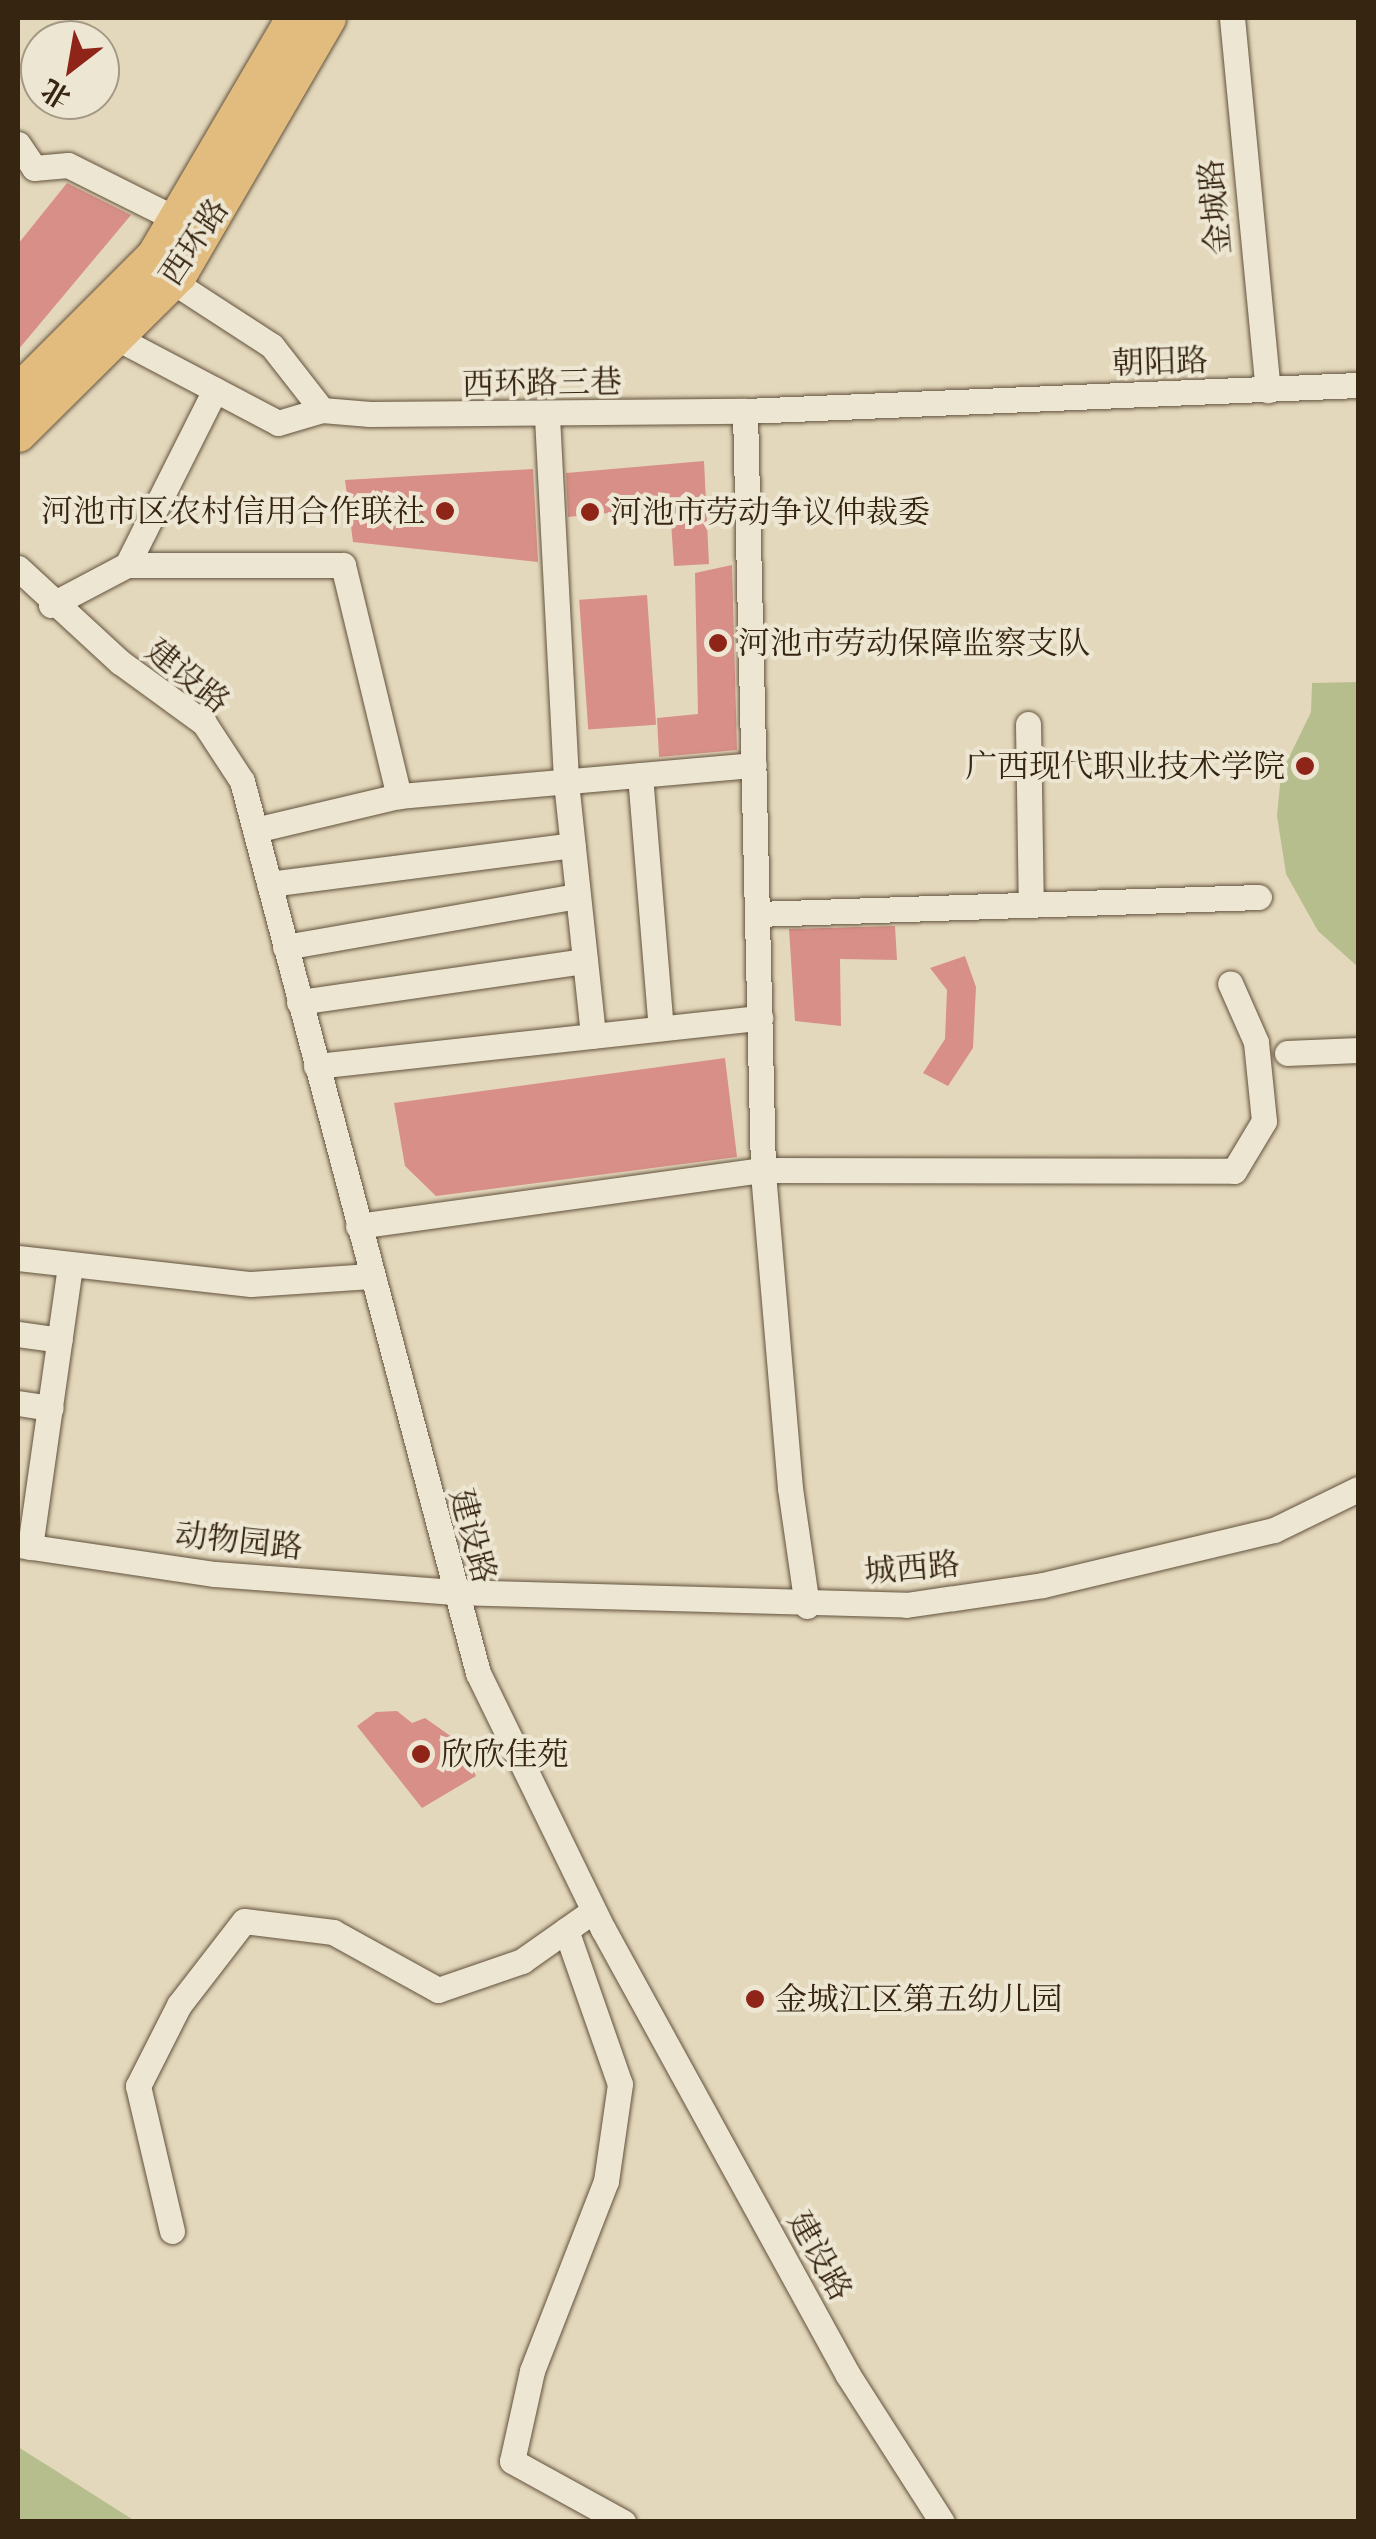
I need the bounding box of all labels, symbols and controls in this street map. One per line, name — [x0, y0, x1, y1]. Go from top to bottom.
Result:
north arrow — [20, 20, 120, 120]
text: 北 — [35, 72, 76, 116]
street label: 金城路 — [1192, 158, 1238, 256]
street label: 西环路 — [151, 191, 237, 293]
street label: 朝阳路 — [1111, 341, 1209, 383]
street label: 西环路三巷 — [462, 362, 622, 404]
place label: 河池市区农村信用合作联社 — [41, 492, 425, 530]
place label: 河池市劳动争议仲裁委 — [610, 493, 930, 531]
marker: 河池市区农村信用合作联社 — [434, 500, 456, 522]
marker: 河池市劳动争议仲裁委 — [579, 501, 601, 523]
place label: 河池市劳动保障监察支队 — [738, 624, 1090, 662]
street label: 建设路 — [139, 631, 237, 721]
marker: 河池市劳动保障监察支队 — [707, 632, 729, 654]
place label: 广西现代职业技术学院 — [965, 747, 1285, 785]
marker: 广西现代职业技术学院 — [1294, 755, 1316, 777]
street label: 建设路 — [442, 1485, 504, 1587]
street label: 动物园路 — [173, 1515, 305, 1567]
street label: 城西路 — [863, 1545, 961, 1591]
place label: 欣欣佳苑 — [441, 1735, 569, 1773]
marker: 欣欣佳苑 — [410, 1743, 432, 1765]
place label: 金城江区第五幼儿园 — [775, 1980, 1063, 2018]
marker: 金城江区第五幼儿园 — [744, 1988, 766, 2010]
street label: 建设路 — [780, 2205, 860, 2307]

